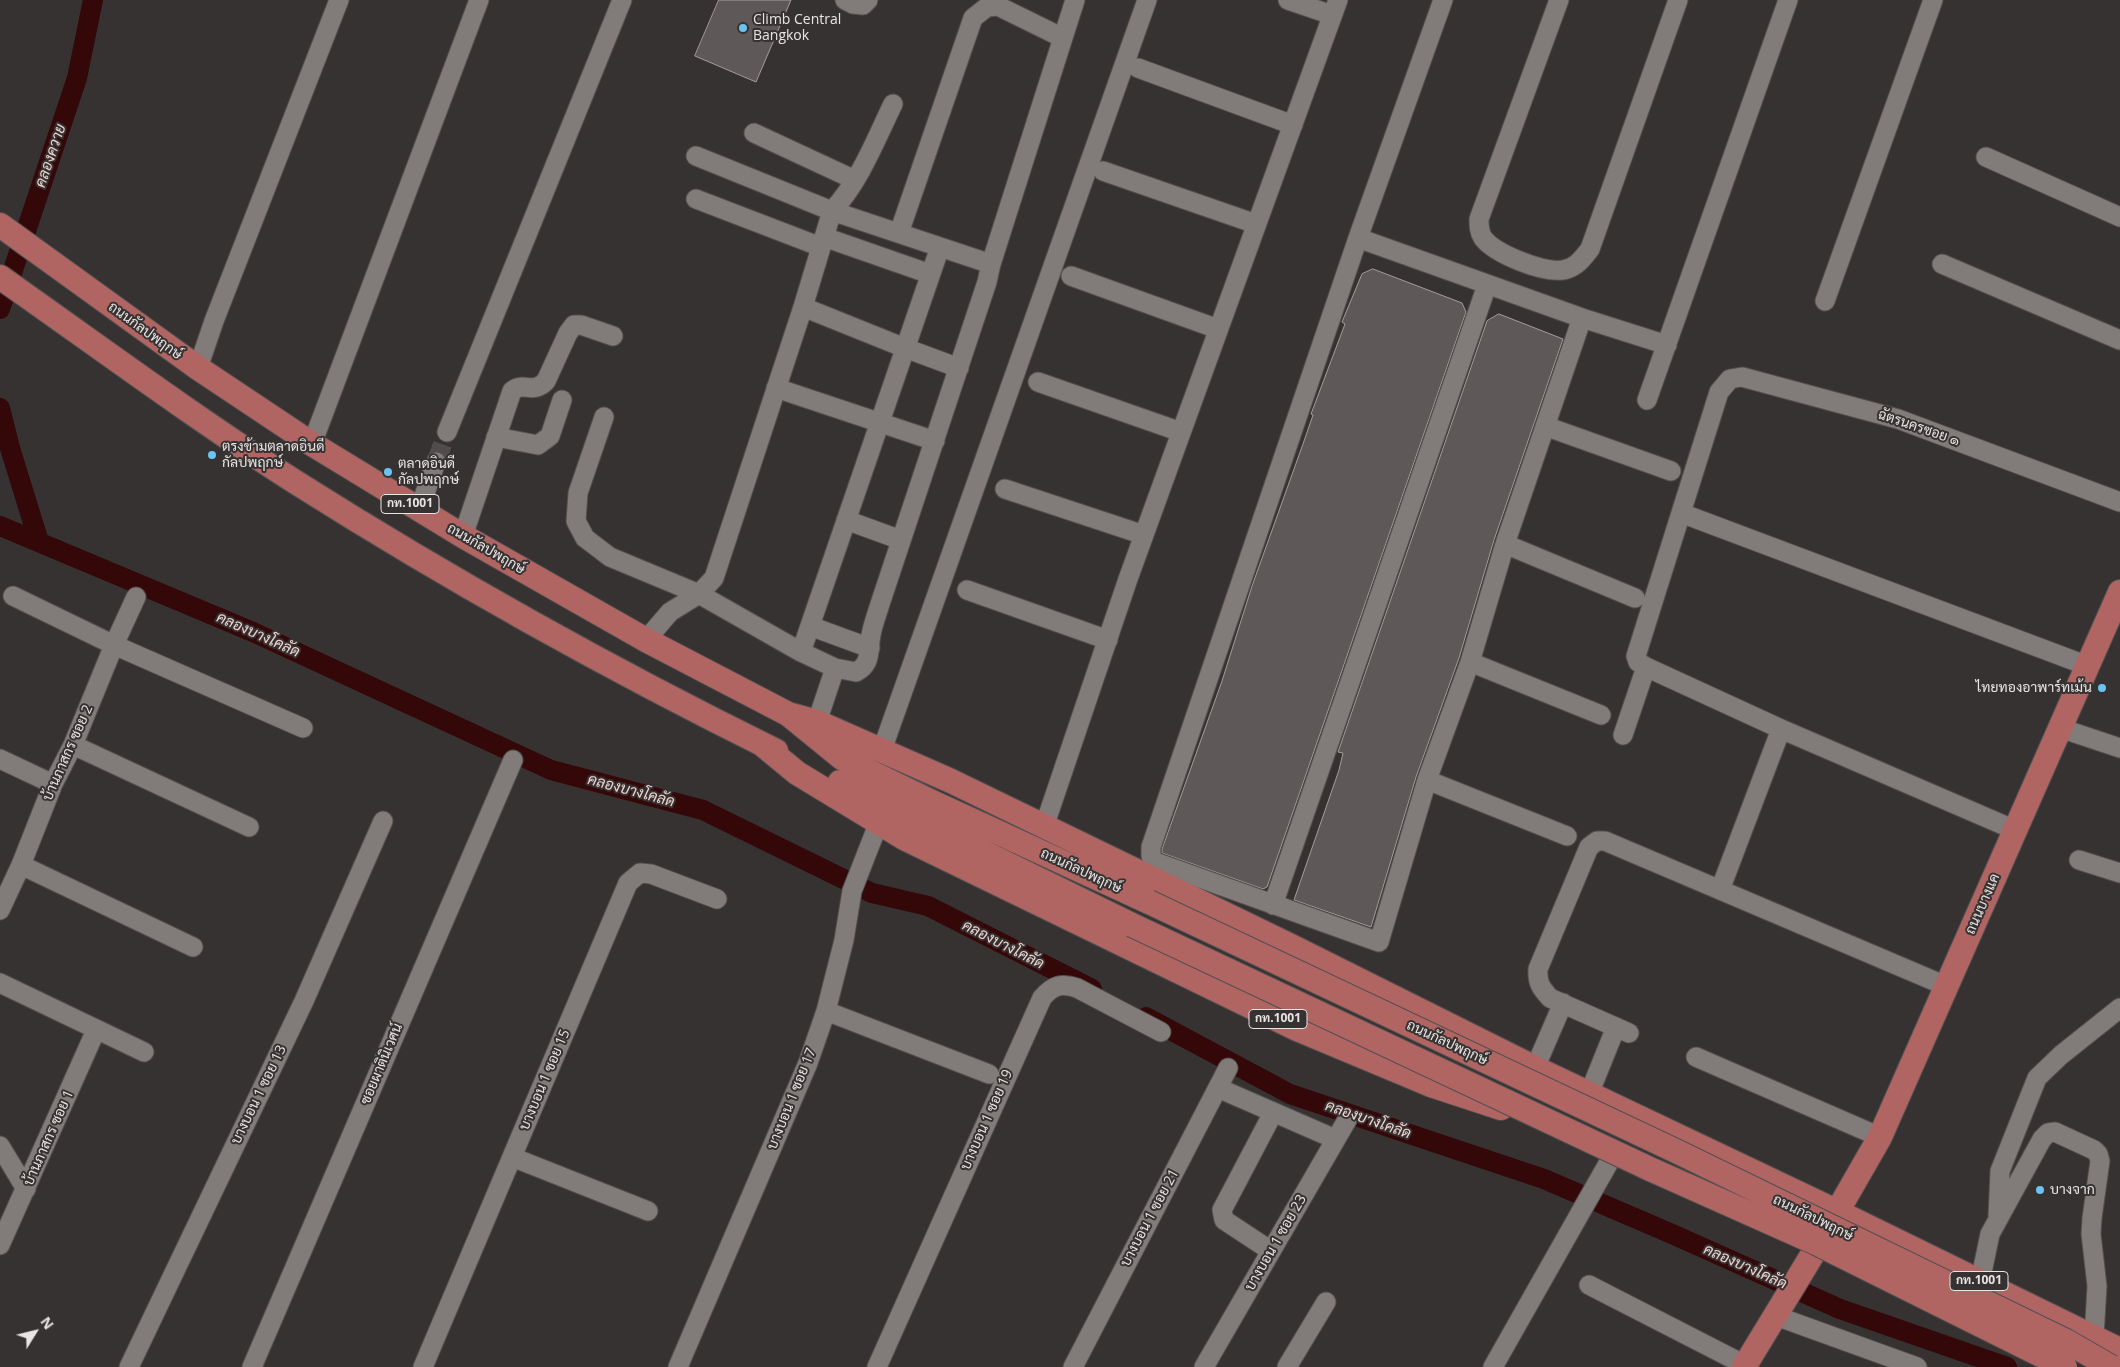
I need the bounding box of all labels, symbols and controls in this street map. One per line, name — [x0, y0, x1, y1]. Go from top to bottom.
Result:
place label: Climb Central Bangkok — [753, 12, 841, 44]
marker: Climb Central Bangkok — [737, 22, 749, 34]
water label: คลองควาย — [32, 122, 70, 190]
street label: ถนนกัลปพฤกษ์ — [105, 299, 185, 363]
street label: ฉัตรนครซอย ๑ — [1876, 406, 1962, 450]
place label: ตรงข้ามตลาดอินดี กัลปพฤกษ์ — [222, 439, 324, 472]
marker: ตรงข้ามตลาดอินดี กัลปพฤกษ์ — [206, 449, 218, 461]
place label: ตลาดอินดี กัลปพฤกษ์ — [398, 456, 459, 488]
marker: ตลาดอินดี กัลปพฤกษ์ — [382, 466, 394, 478]
road number: กท.1001 — [381, 494, 439, 514]
street label: ถนนกัลปพฤกษ์ — [444, 520, 528, 578]
water label: คลองบางโคลัด — [213, 609, 303, 661]
place label: ไทยทองอาพาร์ทเม้น — [1976, 680, 2092, 696]
marker: ไทยทองอาพาร์ทเม้น — [2096, 682, 2108, 694]
street label: บ้านภาสกร ซอย 2 — [39, 702, 97, 804]
water label: คลองบางโคลัด — [585, 771, 677, 811]
street label: ถนนกัลปพฤกษ์ — [1038, 845, 1124, 897]
street label: ถนนบางแค — [1962, 871, 2004, 937]
water label: คลองบางโคลัด — [959, 917, 1047, 973]
road number: กท.1001 — [1249, 1010, 1307, 1028]
street label: ถนนกัลปพฤกษ์ — [1404, 1017, 1490, 1069]
street label: ซอยผาตินิเวศน์ — [357, 1021, 407, 1107]
street label: บางบอน 1 ซอย 15 — [516, 1027, 574, 1133]
street label: บางบอน 1 ซอย 13 — [228, 1043, 290, 1147]
street label: บางบอน 1 ซอย 17 — [764, 1046, 820, 1152]
street label: บางบอน 1 ซอย 19 — [957, 1067, 1017, 1173]
street label: บ้านภาสกร ซอย 1 — [20, 1087, 78, 1189]
water label: คลองบางโคลัด — [1323, 1097, 1413, 1143]
street label: บางบอน 1 ซอย 21 — [1117, 1166, 1183, 1270]
place label: บางจาก — [2050, 1182, 2095, 1198]
marker: บางจาก — [2034, 1184, 2046, 1196]
street label: ถนนกัลปพฤกษ์ — [1770, 1191, 1856, 1245]
street label: บางบอน 1 ซอย 23 — [1242, 1192, 1310, 1294]
water label: คลองบางโคลัด — [1700, 1241, 1790, 1293]
road number: กท.1001 — [1950, 1272, 2008, 1290]
north arrow — [10, 1307, 60, 1357]
text: N — [37, 1313, 59, 1333]

